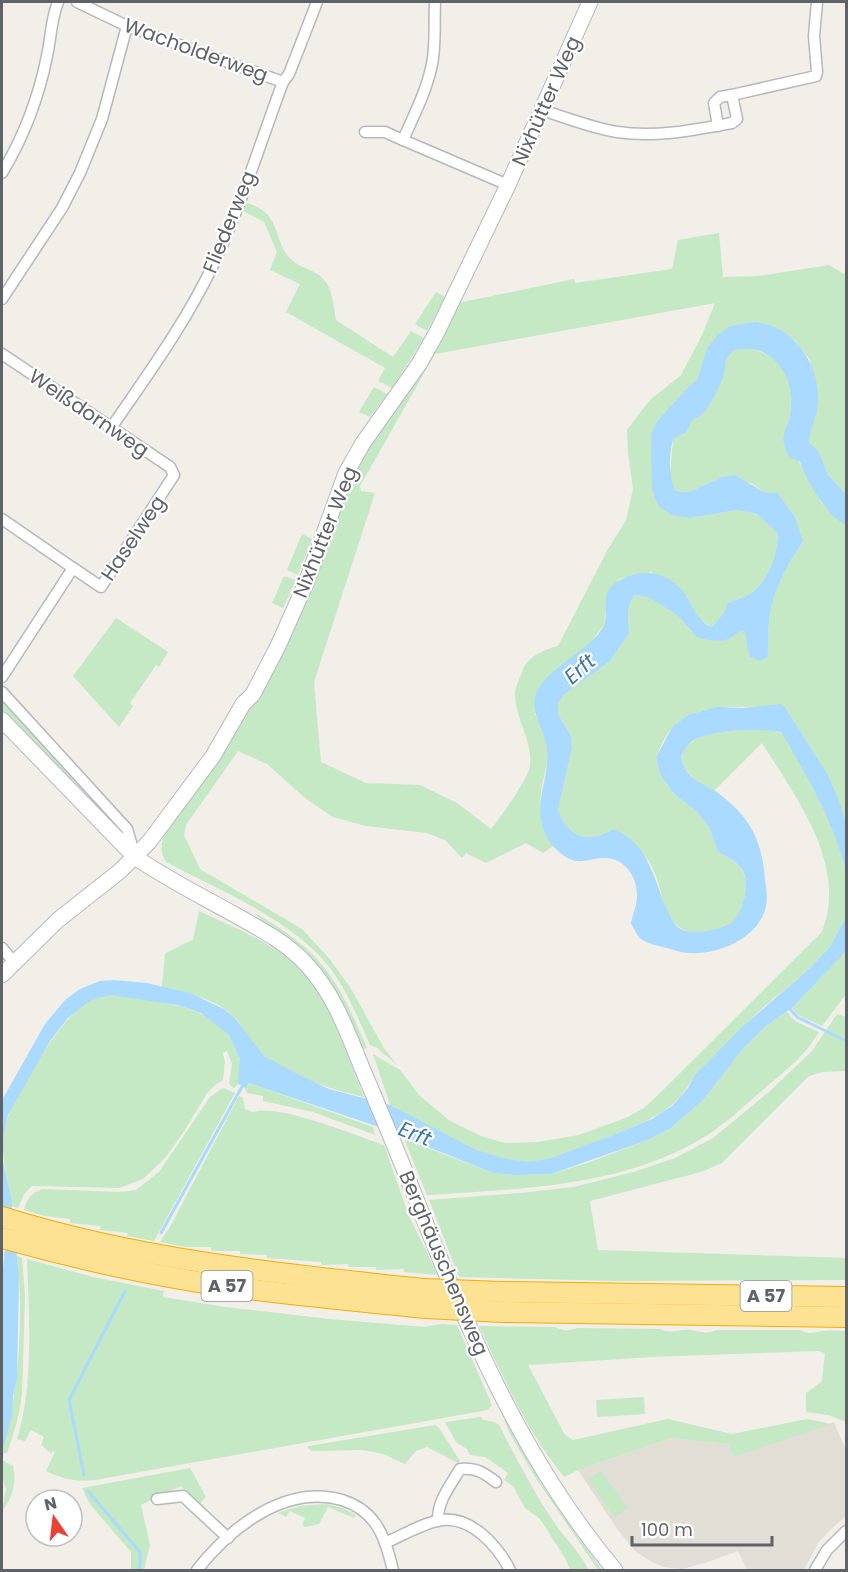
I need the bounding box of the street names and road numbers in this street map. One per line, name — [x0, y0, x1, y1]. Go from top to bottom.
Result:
street label: Wacholderweg — [120, 11, 272, 89]
street label: Nixhütter Weg — [505, 32, 587, 170]
street label: Fliederweg — [196, 167, 262, 277]
street label: Weißdornweg — [23, 362, 155, 464]
street label: Nixhütter Weg — [286, 462, 364, 602]
street label: Haselweg — [94, 490, 172, 586]
street label: Berghäuschensweg — [392, 1166, 496, 1360]
road number: A 57 — [202, 1271, 252, 1301]
road number: A 57 — [740, 1281, 792, 1311]

